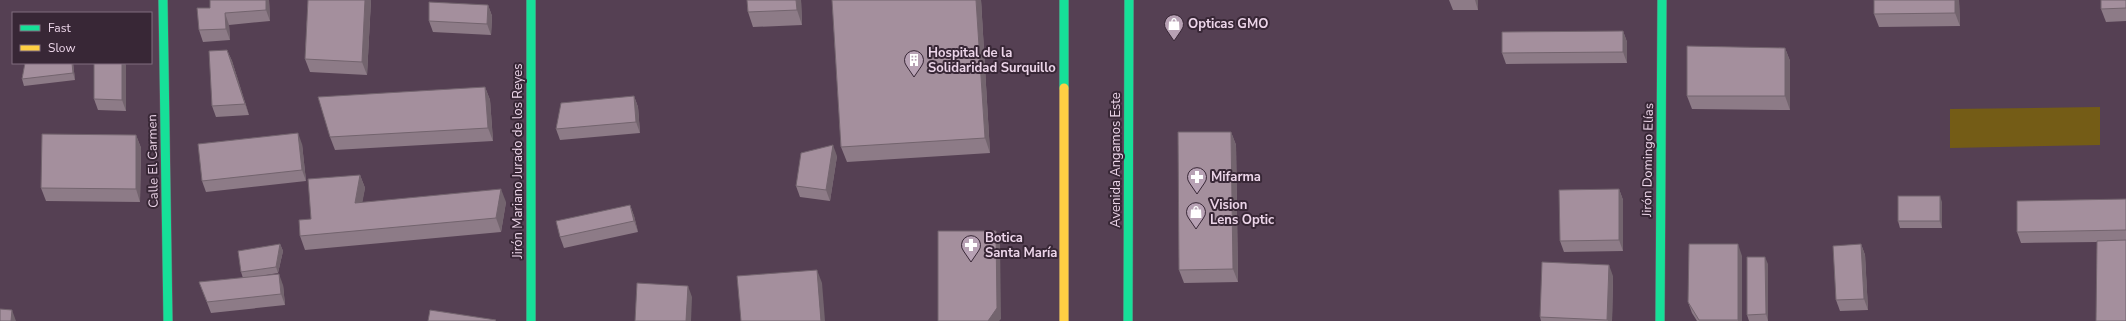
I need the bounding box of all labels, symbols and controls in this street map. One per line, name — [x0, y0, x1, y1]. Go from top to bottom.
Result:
legend — [12, 12, 152, 64]
shop icon: Opticas GMO — [1163, 13, 1185, 41]
place label: Opticas GMO — [1188, 15, 1268, 33]
text: Fast — [48, 20, 71, 36]
text: Slow — [48, 40, 76, 56]
place label: Hospital de la Solidaridad Surquillo — [928, 44, 1056, 77]
building icon: Hospital de la Solidaridad Surquillo — [903, 49, 925, 77]
street label: Jirón Mariano Jurado de los Reyes — [509, 64, 527, 259]
street label: Avenida Angamos Este — [1107, 92, 1125, 228]
street label: Jirón Domingo Elías — [1638, 103, 1658, 218]
street label: Calle El Carmen — [143, 114, 163, 208]
pharmacy icon: Mifarma — [1186, 166, 1208, 194]
place label: Mifarma — [1211, 168, 1261, 186]
place label: Vision Lens Optic — [1209, 196, 1274, 229]
shop icon: Vision Lens Optic — [1185, 201, 1207, 229]
place label: Botica Santa María — [985, 229, 1057, 262]
pharmacy icon: Botica Santa María — [960, 234, 982, 262]

